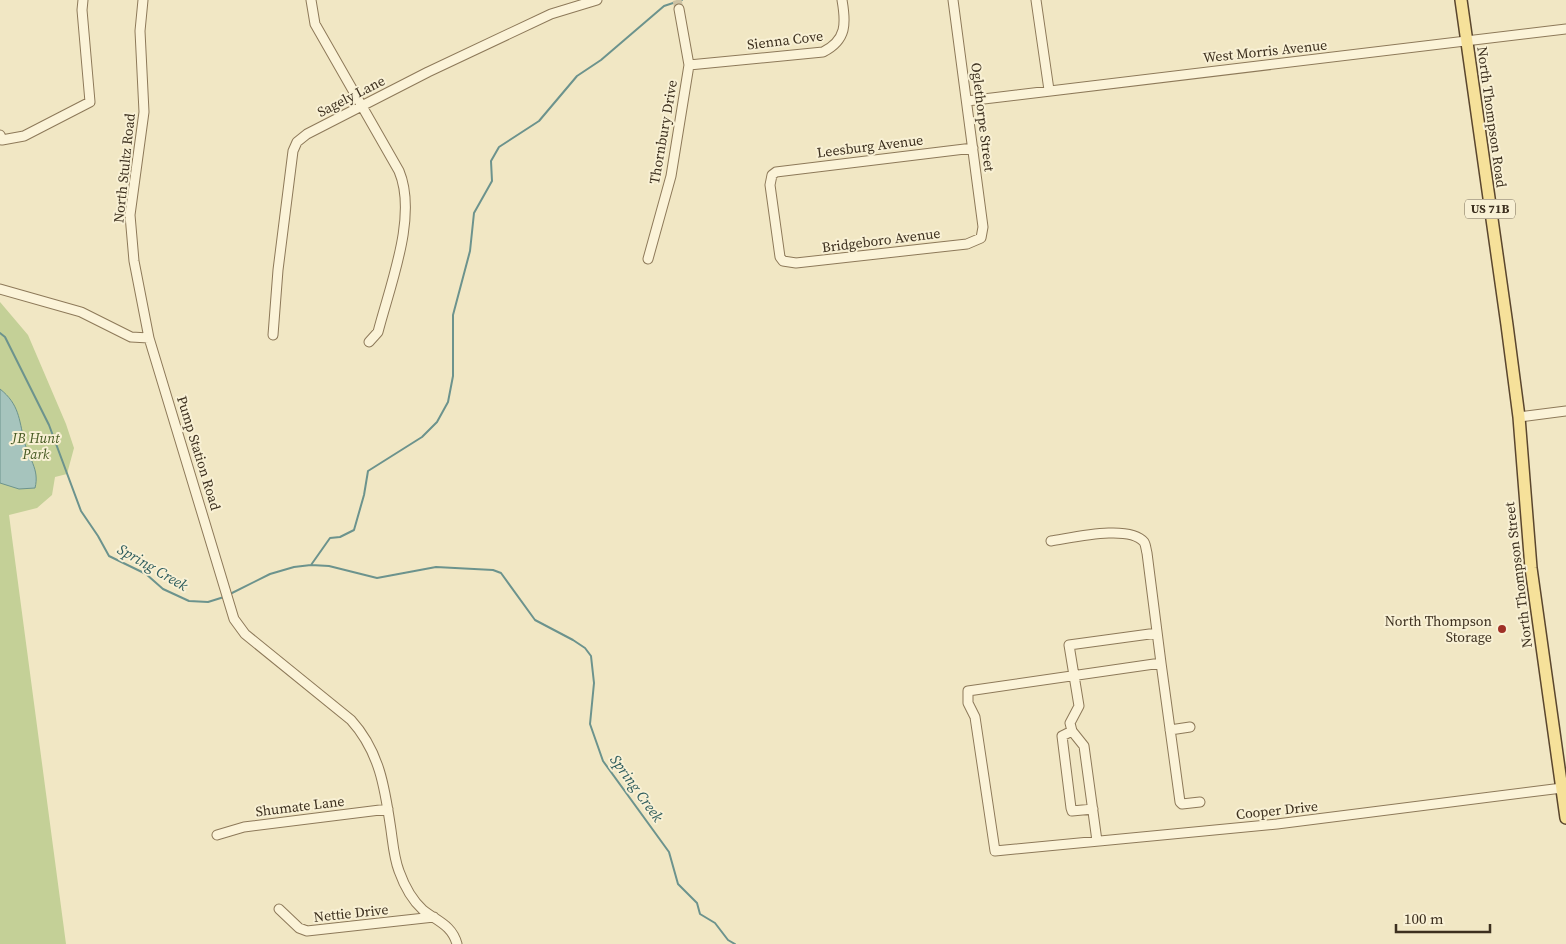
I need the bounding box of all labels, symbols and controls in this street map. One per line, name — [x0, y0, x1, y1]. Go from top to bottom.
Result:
street label: Sienna Cove — [746, 25, 824, 55]
street label: West Morris Avenue — [1202, 35, 1328, 67]
street label: North Thompson Road — [1472, 45, 1512, 189]
street label: Oglethorpe Street — [966, 61, 1000, 173]
street label: Sagely Lane — [314, 70, 388, 122]
street label: Thornbury Drive — [644, 78, 682, 186]
street label: North Stultz Road — [108, 112, 140, 224]
street label: Leesburg Avenue — [816, 130, 924, 162]
road number: US 71B — [1465, 200, 1515, 218]
street label: Bridgeboro Avenue — [821, 223, 941, 257]
street label: Pump Station Road — [172, 393, 226, 513]
park label: JB Hunt Park — [10, 428, 61, 464]
street label: North Thompson Street — [1499, 501, 1537, 649]
water label: Spring Creek — [114, 538, 193, 596]
place label: North Thompson Storage — [1385, 611, 1493, 647]
marker: North Thompson Storage — [1496, 623, 1508, 635]
water label: Spring Creek — [605, 750, 669, 827]
street label: Shumate Lane — [254, 791, 346, 821]
street label: Cooper Drive — [1235, 796, 1319, 824]
street label: Nettie Drive — [313, 899, 389, 927]
scale bar — [1396, 902, 1490, 934]
text: 100 m — [1404, 908, 1444, 929]

